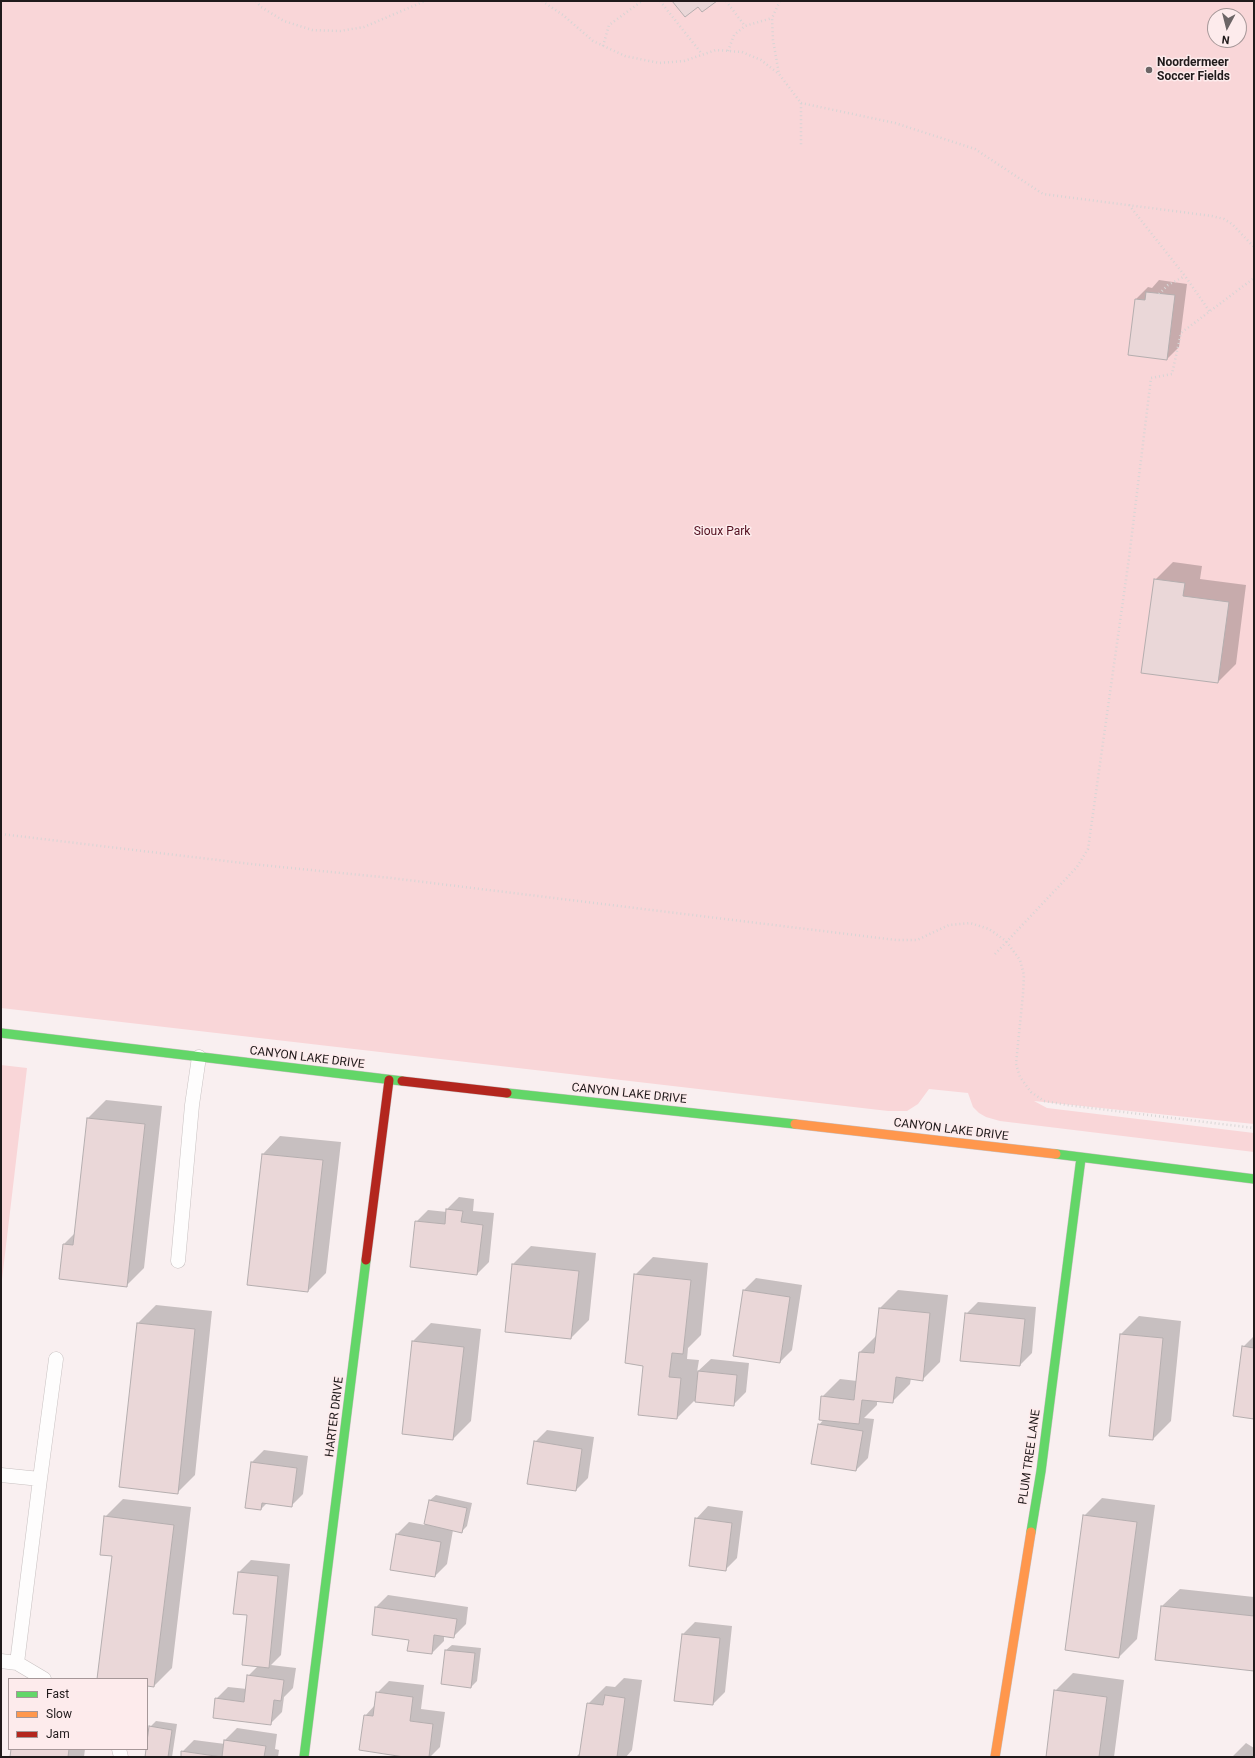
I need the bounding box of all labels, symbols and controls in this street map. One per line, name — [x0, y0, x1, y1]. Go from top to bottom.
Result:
north arrow — [1207, 8, 1247, 48]
text: N — [1221, 32, 1230, 46]
place label: Noordermeer Soccer Fields — [1157, 56, 1230, 84]
marker: Noordermeer Soccer Fields — [1144, 65, 1154, 75]
park label: Sioux Park — [694, 525, 750, 539]
street label: CANYON LAKE DRIVE — [249, 1044, 365, 1072]
street label: CANYON LAKE DRIVE — [571, 1081, 687, 1107]
street label: CANYON LAKE DRIVE — [893, 1116, 1009, 1144]
street label: HARTER DRIVE — [323, 1376, 347, 1458]
street label: PLUM TREE LANE — [1016, 1409, 1044, 1505]
legend — [8, 1678, 148, 1750]
text: Fast — [46, 1687, 69, 1701]
text: Slow — [46, 1707, 72, 1721]
text: Jam — [46, 1727, 70, 1741]

